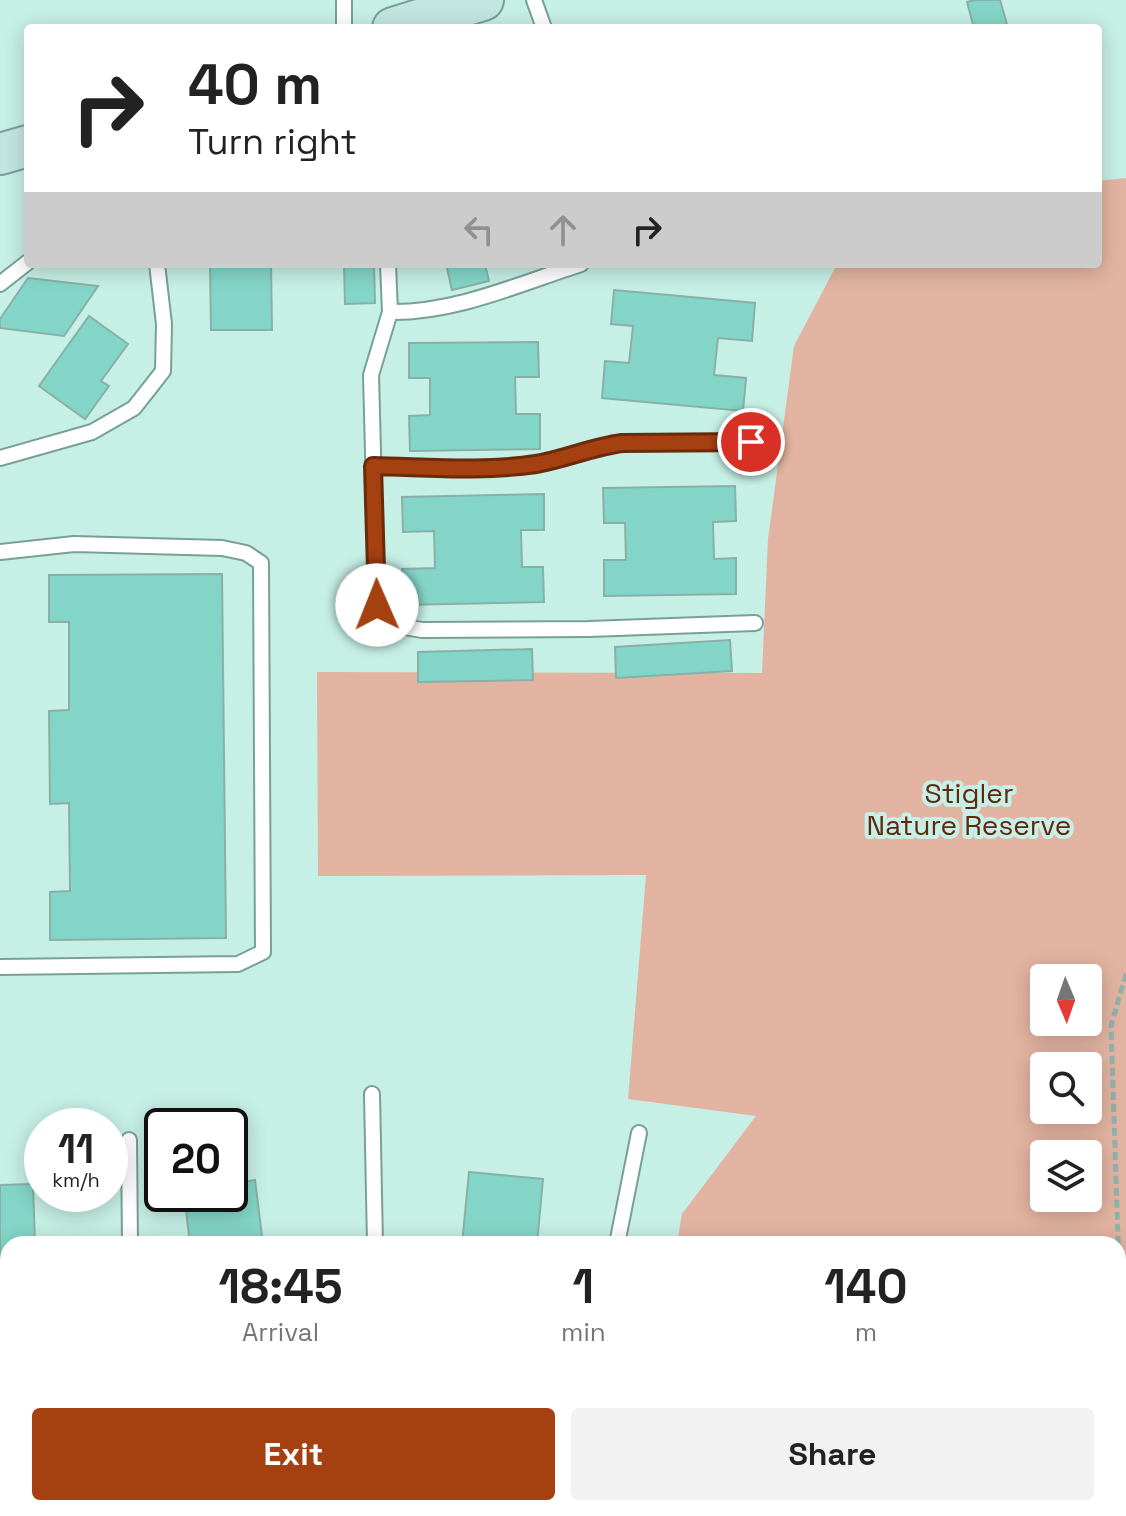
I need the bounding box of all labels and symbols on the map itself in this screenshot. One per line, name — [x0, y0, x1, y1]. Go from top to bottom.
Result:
pin — [717, 408, 785, 476]
position arrow — [335, 563, 419, 647]
park label: Stigler Nature Reserve — [867, 775, 1071, 843]
north arrow — [1030, 964, 1102, 1036]
speed limit sign: 20 — [144, 1108, 248, 1212]

